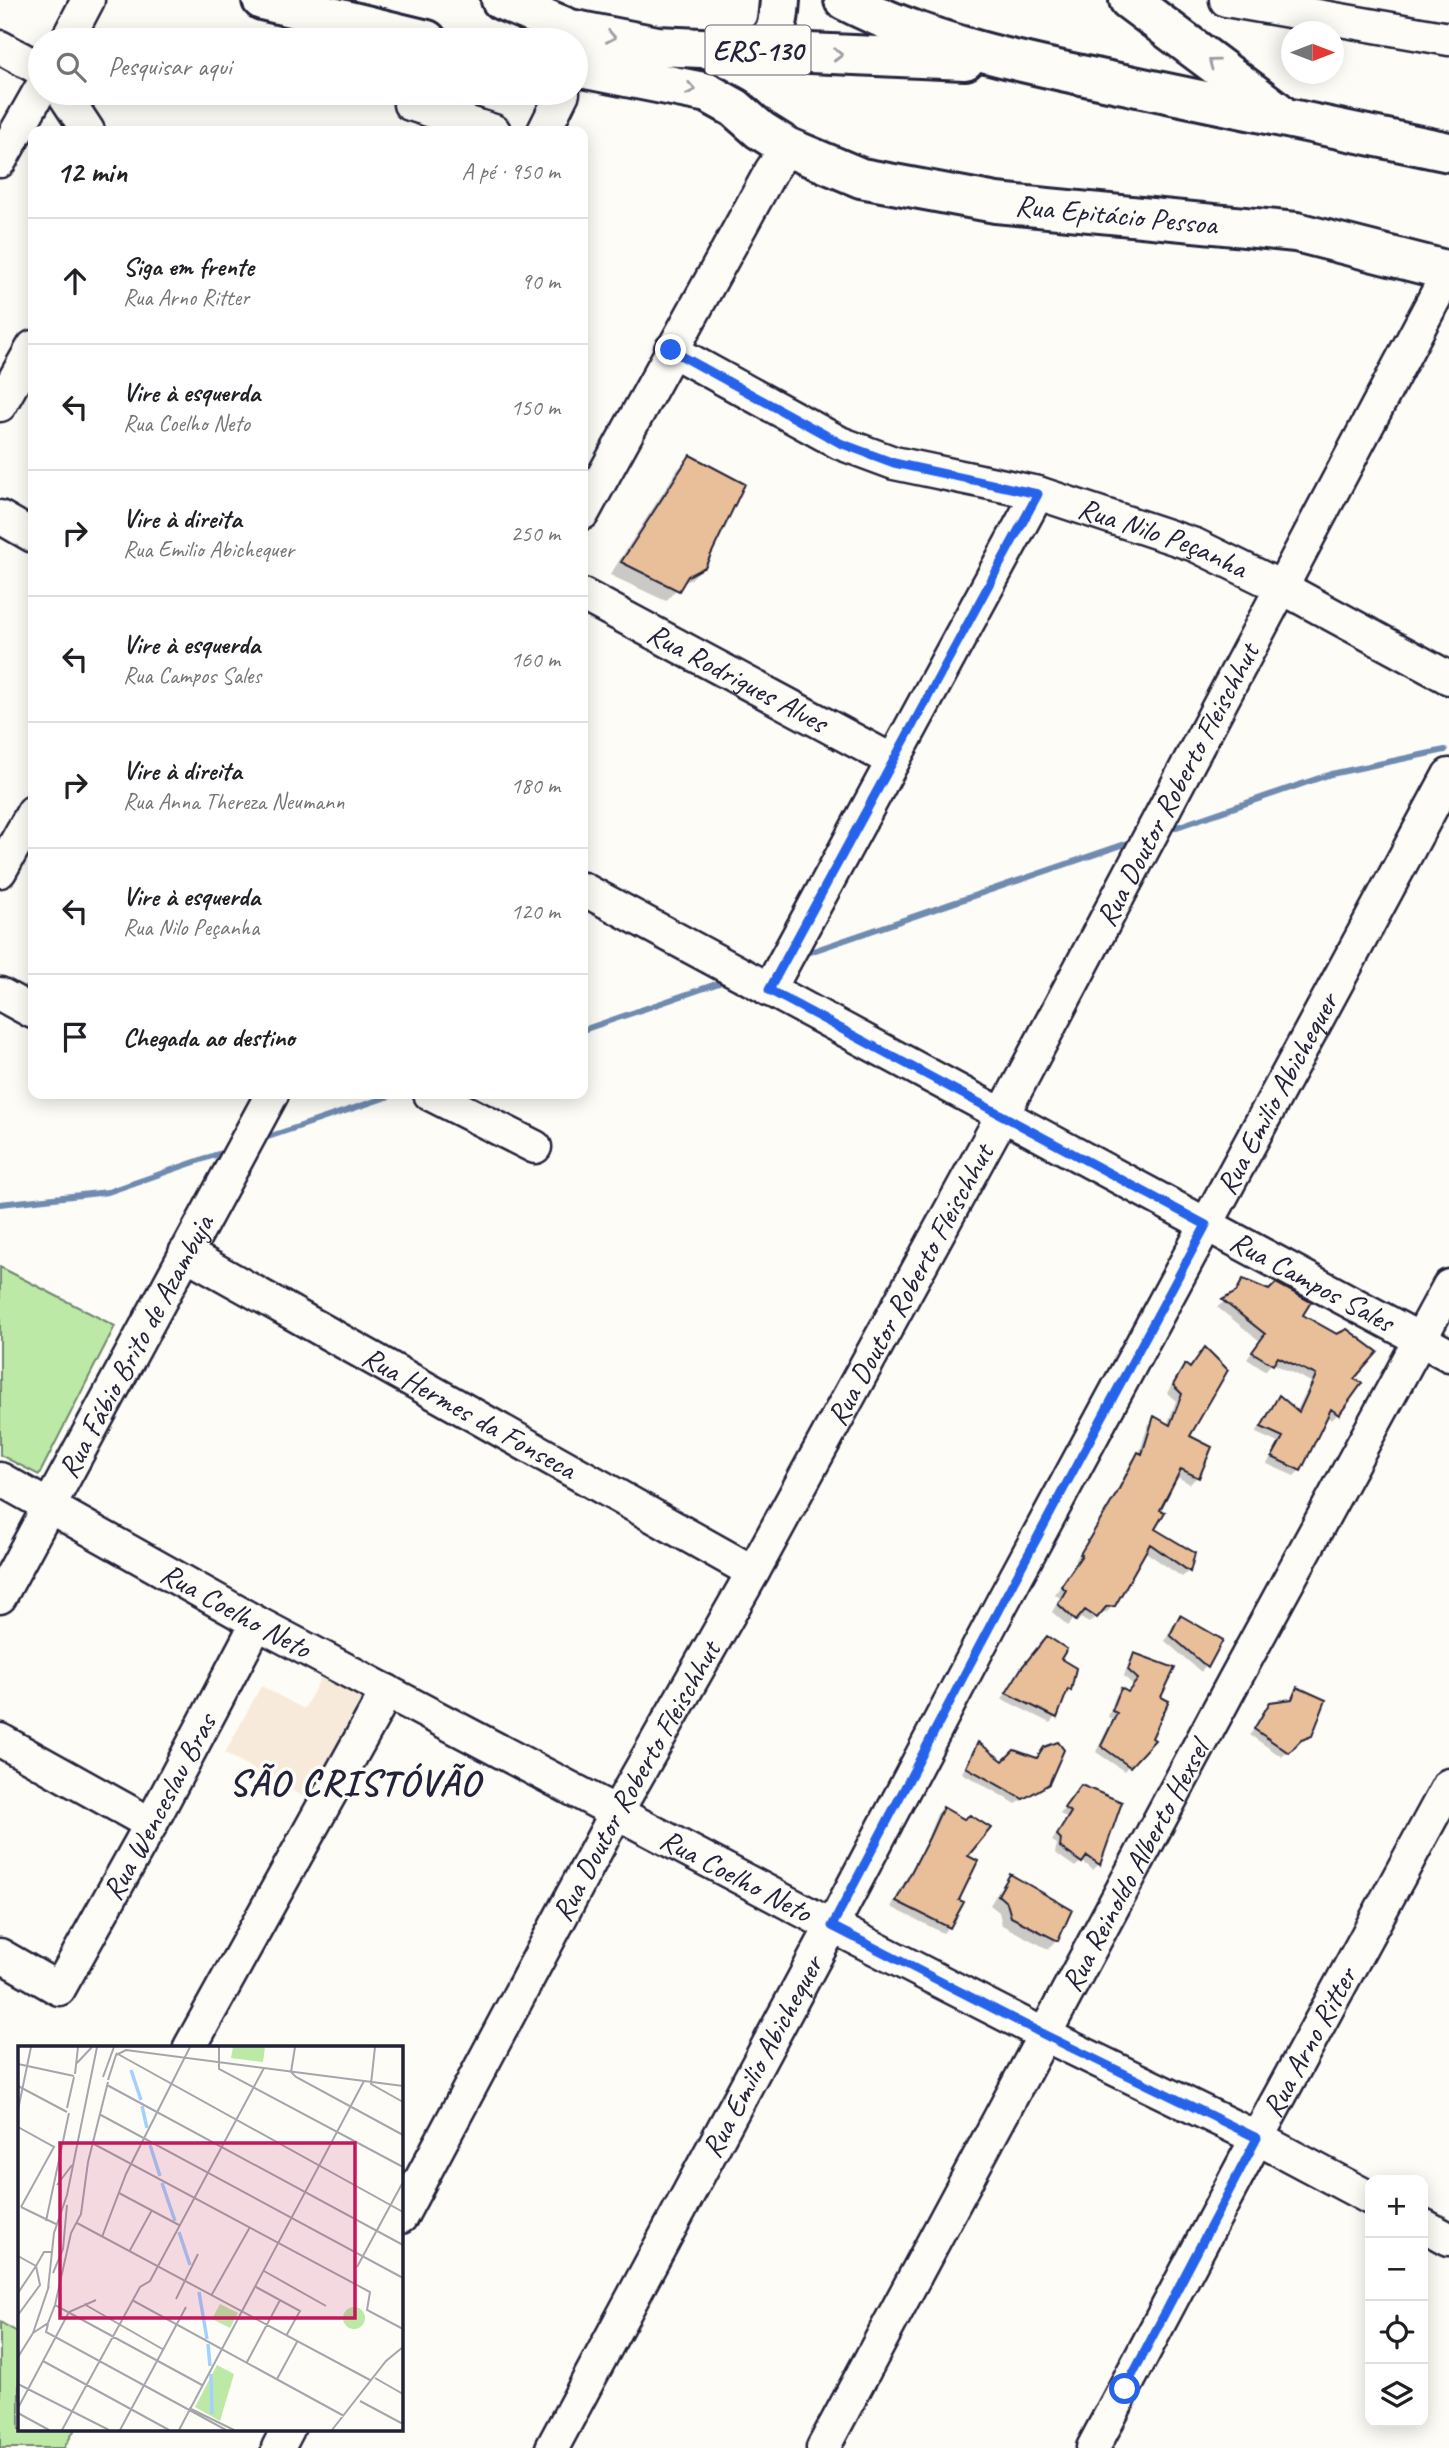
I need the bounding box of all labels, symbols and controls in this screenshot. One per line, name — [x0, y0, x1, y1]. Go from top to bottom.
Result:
north arrow — [1281, 21, 1344, 84]
road number: ERS-130 — [706, 26, 810, 74]
search box — [28, 28, 588, 105]
one-way arrow — [605, 29, 617, 44]
icon: search — [52, 48, 90, 86]
one-way arrow — [832, 48, 843, 63]
text: Pesquisar aqui — [108, 50, 232, 83]
one-way arrow — [1208, 59, 1221, 72]
one-way arrow — [685, 81, 697, 96]
text: 12 min — [56, 153, 127, 191]
text: A pé · 950 m — [462, 157, 560, 186]
street label: Rua Epitácio Pessoa — [1014, 186, 1221, 243]
text: Siga em frente — [123, 250, 254, 283]
icon: ahead — [56, 262, 94, 300]
text: 90 m — [521, 267, 560, 296]
text: Rua Arno Ritter — [123, 283, 249, 312]
route end — [655, 334, 686, 365]
text: Vire à esquerda — [123, 376, 260, 409]
icon: left — [56, 388, 94, 426]
text: 150 m — [511, 393, 560, 422]
text: Rua Coelho Neto — [123, 409, 250, 438]
street label: Rua Nilo Peçanha — [1073, 489, 1255, 587]
text: Vire à direita — [123, 502, 242, 535]
icon: right — [56, 514, 94, 552]
text: 250 m — [511, 519, 560, 548]
text: Rua Emilio Abichequer — [123, 535, 294, 564]
street label: Rua Rodrigues Alves — [641, 614, 836, 743]
text: Vire à esquerda — [123, 628, 260, 661]
street label: Rua Doutor Roberto Fleischhut — [1087, 634, 1269, 933]
icon: left — [56, 640, 94, 678]
text: 160 m — [511, 645, 560, 674]
text: Rua Campos Sales — [123, 661, 261, 690]
text: Vire à direita — [123, 754, 242, 787]
icon: right — [56, 766, 94, 804]
text: 180 m — [511, 771, 560, 800]
text: Rua Anna Thereza Neumann — [123, 787, 344, 816]
text: Vire à esquerda — [123, 880, 260, 913]
icon: left — [56, 892, 94, 930]
text: 120 m — [511, 897, 560, 926]
text: Rua Nilo Peçanha — [123, 913, 259, 942]
street label: Rua Emilio Abichequer — [1207, 984, 1348, 1201]
icon: arrive — [56, 1018, 94, 1056]
text: Chegada ao destino — [123, 1021, 295, 1054]
street label: Rua Doutor Roberto Fleischhut — [818, 1135, 1003, 1432]
street label: Rua Fábio Brito de Azambuja — [49, 1206, 223, 1484]
street label: Rua Campos Sales — [1224, 1222, 1403, 1342]
street label: Rua Hermes da Fonseca — [356, 1337, 585, 1489]
street label: Rua Coelho Neto — [154, 1554, 319, 1668]
street label: Rua Doutor Roberto Fleischhut — [543, 1632, 730, 1928]
street label: Rua Wenceslau Bras — [93, 1705, 226, 1907]
street label: Rua Reinoldo Alberto Hexsel — [1052, 1730, 1220, 1998]
district label: SÃO CRISTÓVÃO — [229, 1759, 484, 1806]
street label: Rua Coelho Neto — [654, 1820, 819, 1931]
street label: Rua Emilio Abichequer — [692, 1947, 833, 2164]
street label: Rua Arno Ritter — [1253, 1959, 1366, 2123]
inset map — [18, 2046, 402, 2430]
map controls — [1365, 2175, 1428, 2427]
button: + — [1365, 2175, 1428, 2238]
button: − — [1365, 2238, 1428, 2301]
button: locate — [1365, 2301, 1428, 2364]
button: layers — [1365, 2364, 1428, 2427]
route start — [1109, 2373, 1140, 2404]

